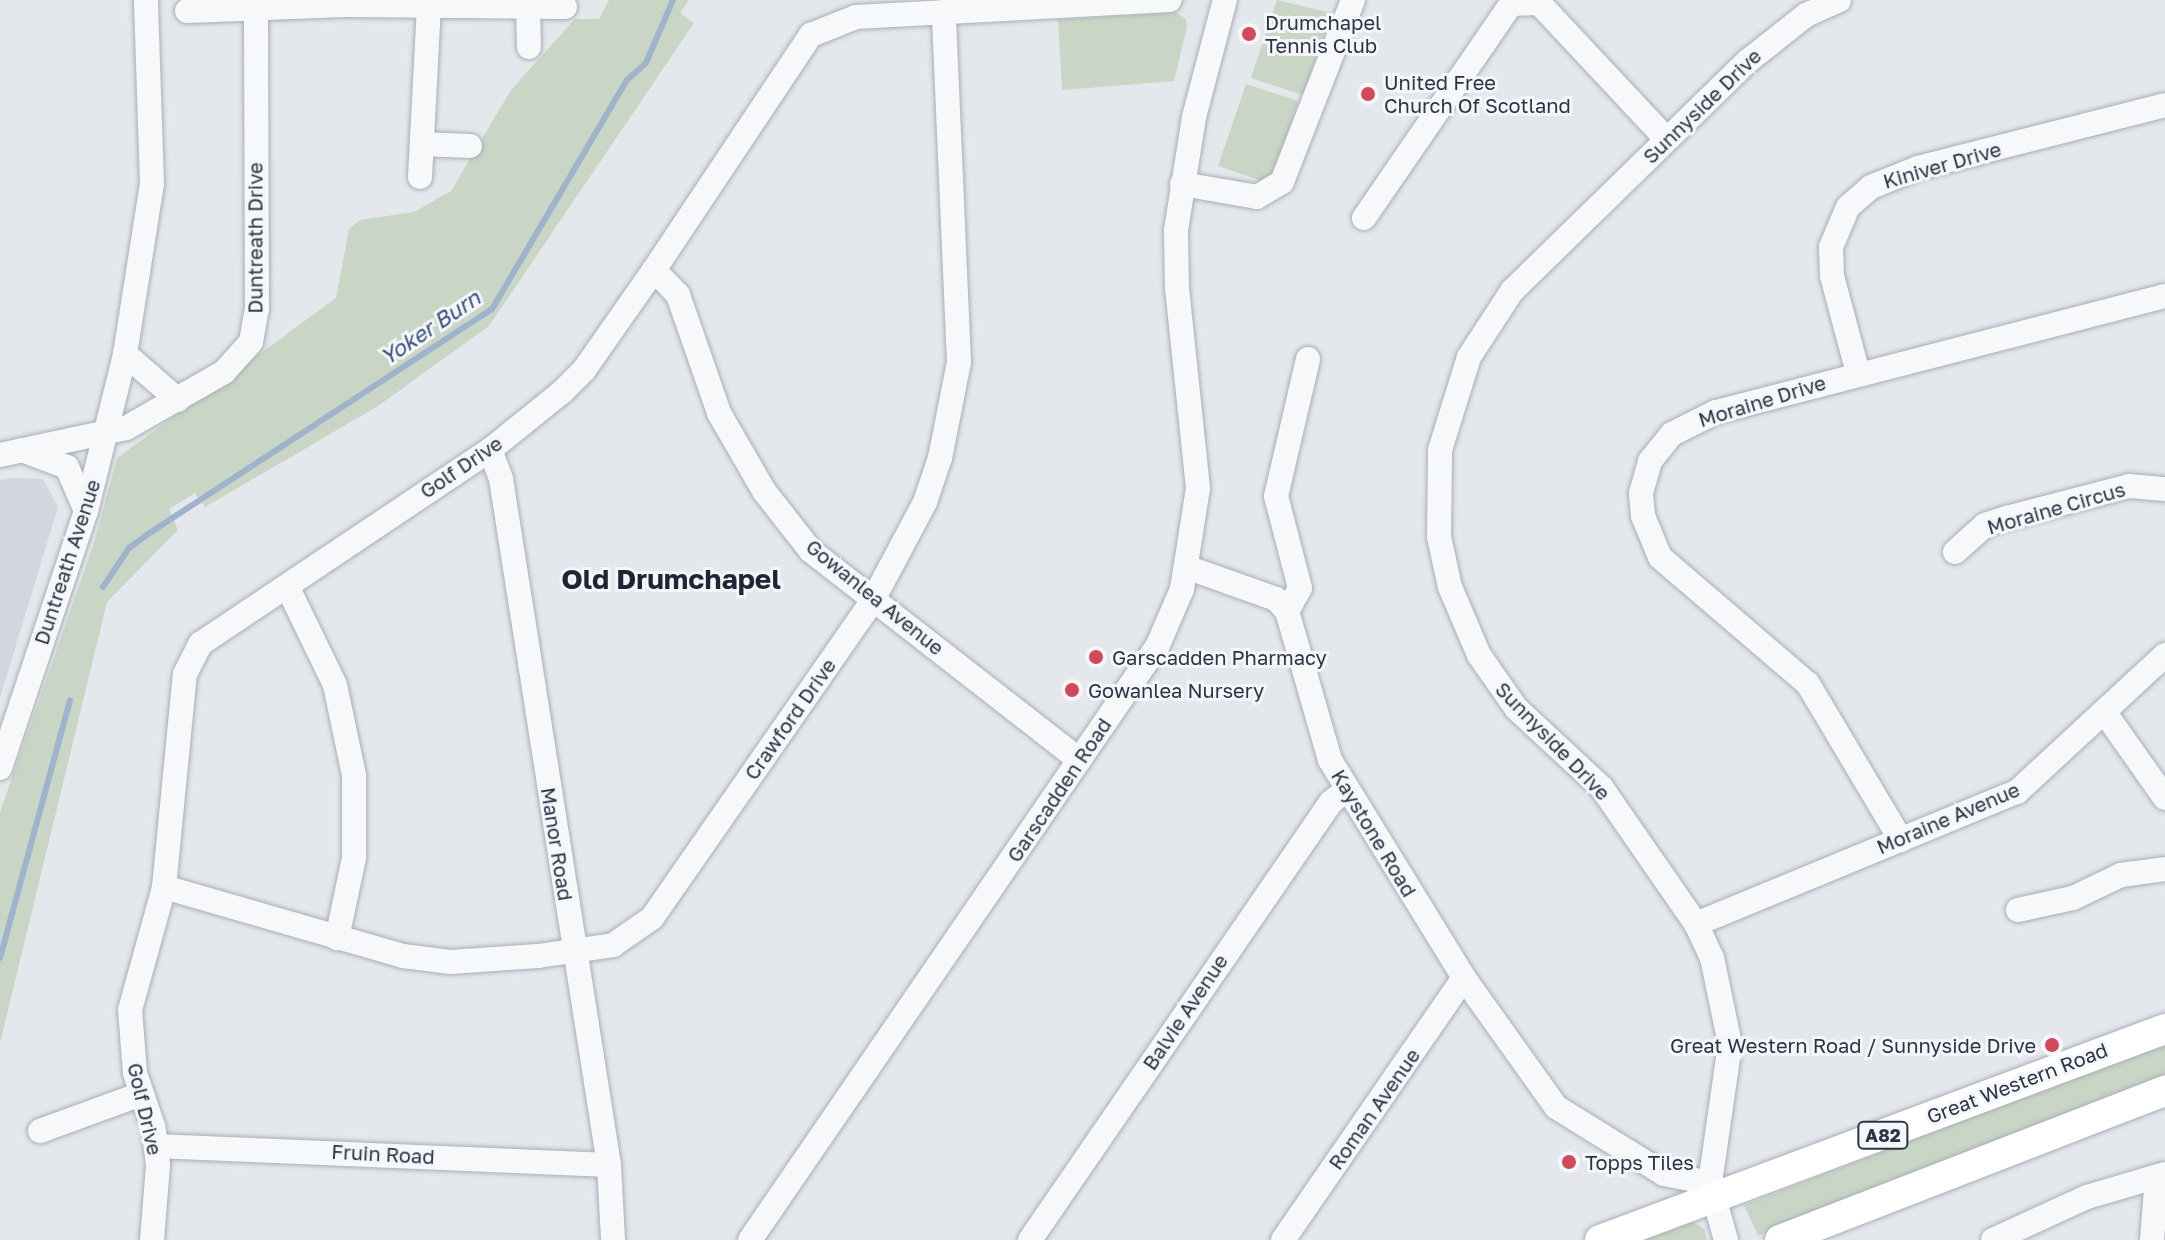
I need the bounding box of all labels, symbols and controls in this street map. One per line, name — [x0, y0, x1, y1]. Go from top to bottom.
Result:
place label: Drumchapel Tennis Club — [1265, 10, 1381, 57]
marker: Drumchapel Tennis Club — [1240, 25, 1258, 43]
street label: Sunnyside Drive — [1638, 44, 1766, 168]
place label: United Free Church Of Scotland — [1384, 70, 1571, 117]
marker: United Free Church Of Scotland — [1359, 85, 1377, 103]
street label: Kiniver Drive — [1880, 137, 2004, 193]
street label: Duntreath Drive — [243, 162, 267, 314]
water label: Yoker Burn — [375, 284, 485, 370]
street label: Moraine Drive — [1695, 370, 1829, 432]
street label: Golf Drive — [415, 431, 507, 503]
street label: Duntreath Avenue — [29, 476, 105, 648]
street label: Moraine Circus — [1984, 477, 2128, 539]
street label: Gowanlea Avenue — [801, 534, 949, 660]
district label: Old Drumchapel — [561, 562, 781, 596]
place label: Garscadden Pharmacy — [1112, 645, 1327, 669]
marker: Garscadden Pharmacy — [1087, 648, 1105, 666]
street label: Crawford Drive — [739, 654, 841, 784]
street label: Sunnyside Drive — [1491, 677, 1615, 805]
place label: Gowanlea Nursery — [1088, 678, 1264, 702]
marker: Gowanlea Nursery — [1063, 681, 1081, 699]
street label: Garscadden Road — [1002, 713, 1116, 867]
street label: Kaystone Road — [1327, 765, 1421, 901]
street label: Moraine Avenue — [1873, 777, 2023, 859]
street label: Manor Road — [536, 786, 578, 902]
street label: Balvie Avenue — [1137, 950, 1233, 1074]
place label: Great Western Road / Sunnyside Drive — [1670, 1033, 2036, 1057]
marker: Great Western Road / Sunnyside Drive — [2043, 1036, 2061, 1054]
street label: Great Western Road — [1923, 1037, 2111, 1129]
street label: Roman Avenue — [1323, 1044, 1425, 1174]
street label: Golf Drive — [123, 1061, 167, 1157]
road number: A82 — [1857, 1121, 1909, 1149]
street label: Fruin Road — [331, 1139, 435, 1169]
place label: Topps Tiles — [1585, 1150, 1694, 1174]
marker: Topps Tiles — [1560, 1153, 1578, 1171]

